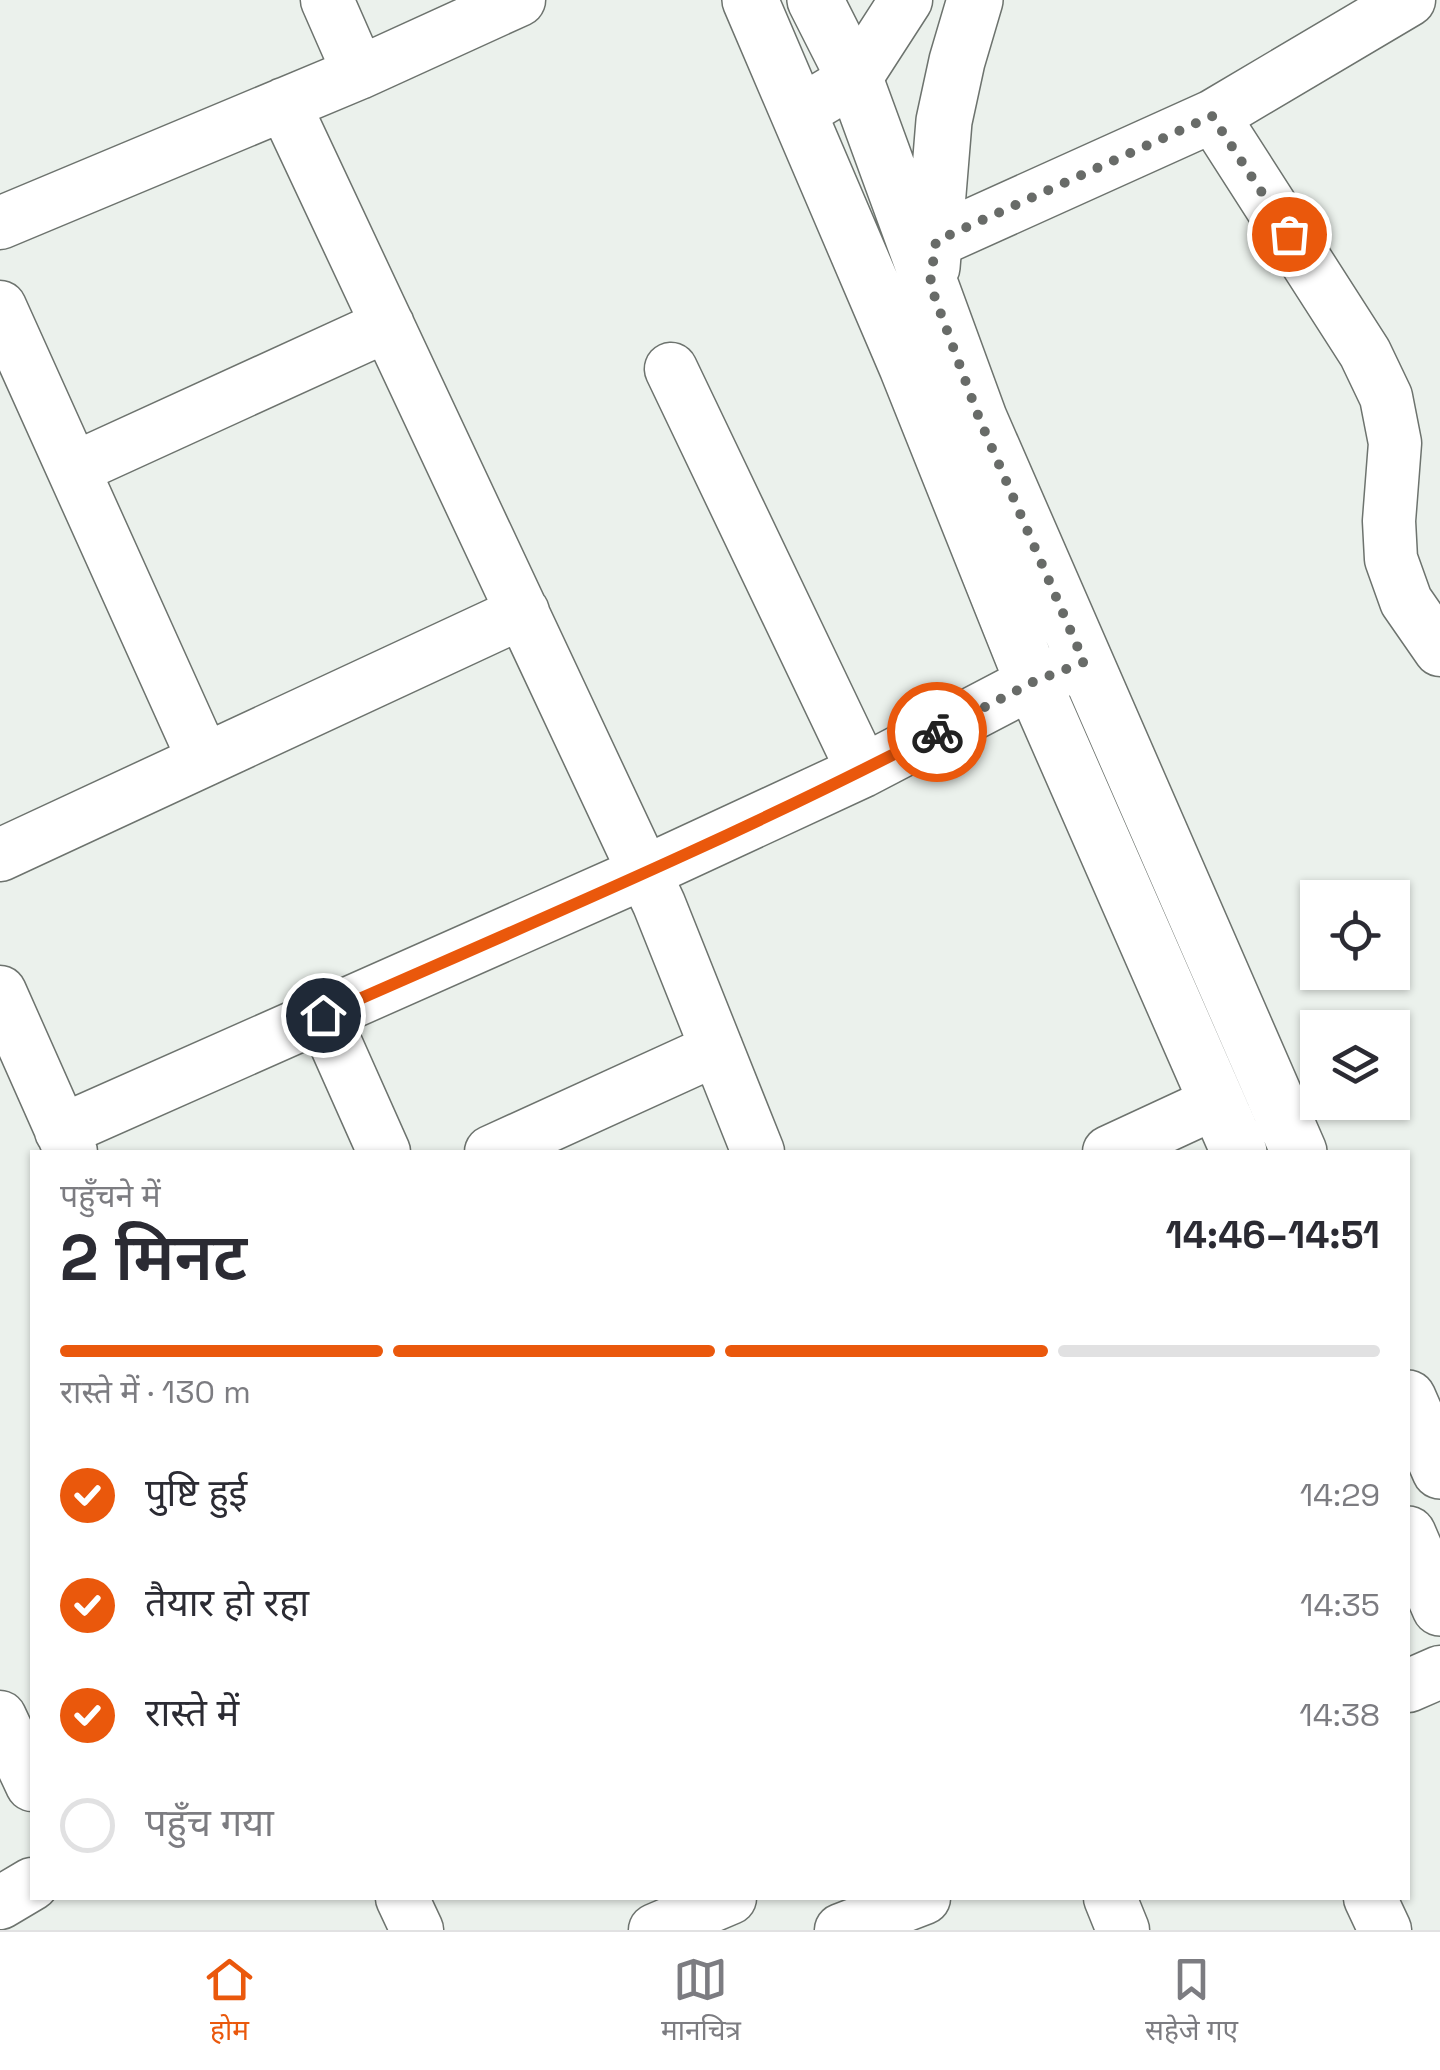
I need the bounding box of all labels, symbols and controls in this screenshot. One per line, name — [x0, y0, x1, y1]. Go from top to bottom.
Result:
pin — [1247, 192, 1332, 277]
icon: bag — [1262, 207, 1317, 262]
courier — [887, 682, 987, 782]
icon: bike — [910, 705, 965, 760]
map controls — [1300, 880, 1410, 1120]
button: locate — [1300, 880, 1410, 990]
pin — [281, 973, 366, 1058]
icon: home — [296, 988, 351, 1043]
button: layers — [1300, 1010, 1410, 1120]
text: पहुँचने में — [60, 1176, 161, 1216]
text: 14:46–14:51 — [1166, 1211, 1380, 1259]
text: 2 मिनट — [60, 1216, 247, 1299]
text: रास्ते में · 130 m — [60, 1372, 251, 1412]
icon: check — [60, 1468, 115, 1523]
text: पुष्टि हुई — [145, 1469, 247, 1517]
text: 14:29 — [1300, 1475, 1380, 1515]
icon: check — [60, 1578, 115, 1633]
text: तैयार हो रहा — [145, 1579, 309, 1627]
text: 14:35 — [1300, 1585, 1380, 1625]
icon: check — [60, 1688, 115, 1743]
text: रास्ते में — [145, 1689, 239, 1737]
text: 14:38 — [1299, 1695, 1380, 1735]
text: पहुँच गया — [145, 1799, 274, 1847]
tab: होम — [202, 1952, 257, 2051]
tab: मानचित्र — [661, 1952, 741, 2051]
tab: सहेजे गए — [1145, 1952, 1238, 2051]

